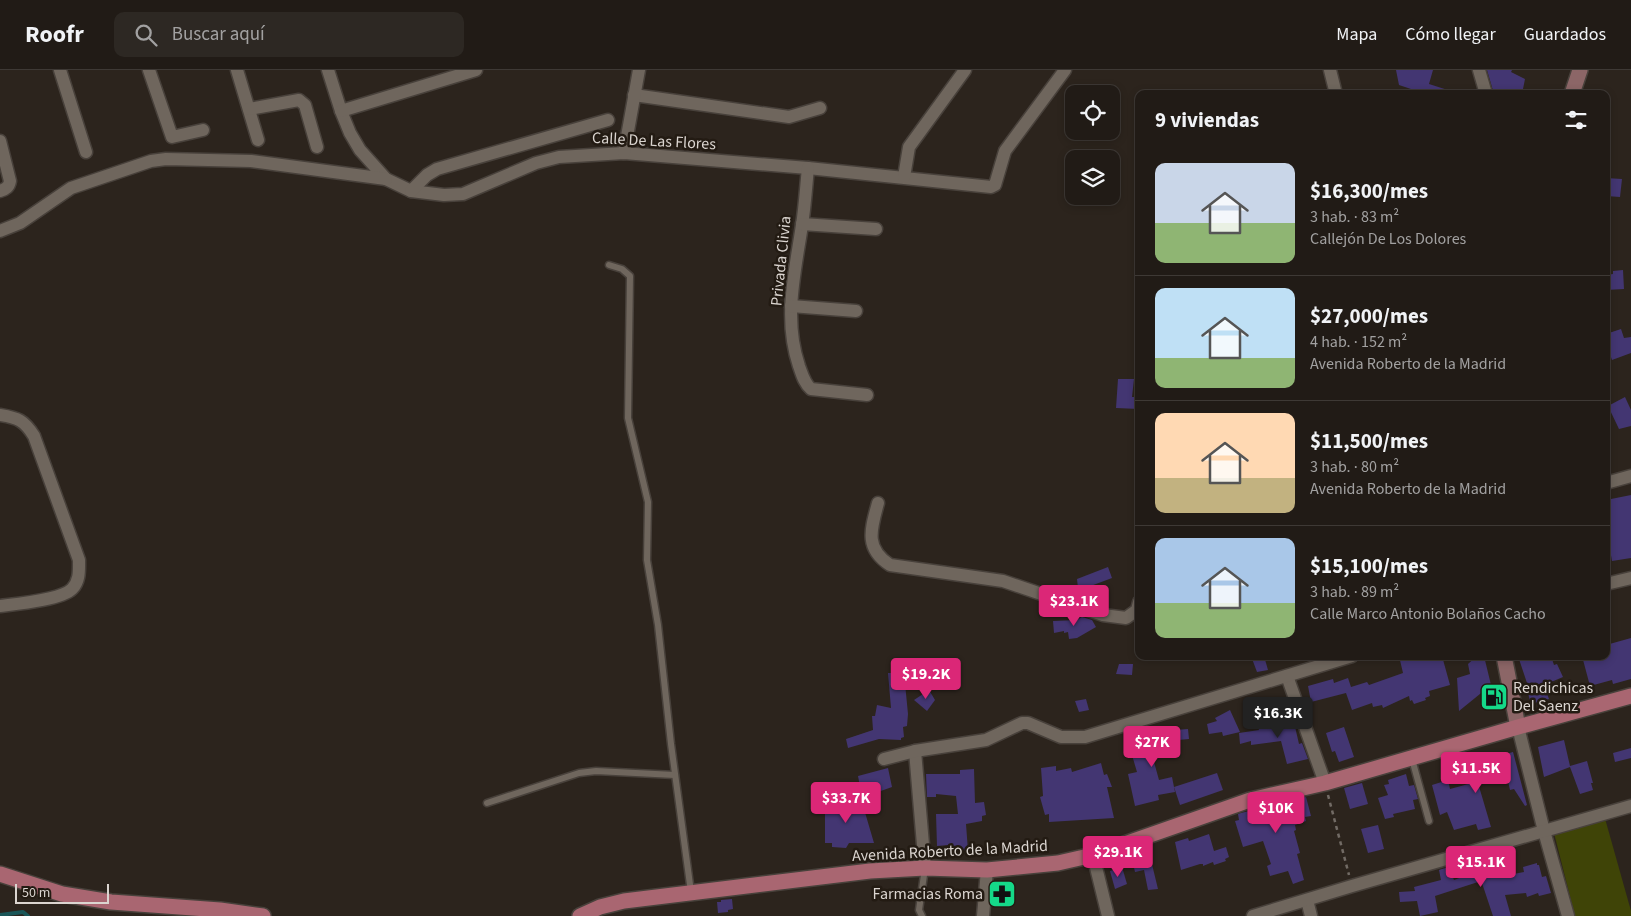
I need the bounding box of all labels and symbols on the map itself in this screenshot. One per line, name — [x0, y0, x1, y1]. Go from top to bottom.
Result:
street label: Calle De Las Flores — [592, 127, 717, 155]
street label: Privada Clivia — [765, 215, 797, 307]
pin: $23.1K — [1033, 584, 1115, 627]
pin: $19.2K — [885, 658, 967, 700]
place label: Rendichicas Del Saenz — [1513, 677, 1594, 717]
fuel station icon: Rendichicas Del Saenz — [1479, 682, 1509, 712]
pin: $16.3K — [1237, 696, 1319, 739]
pin: $27K — [1122, 726, 1182, 768]
pin: $11.5K — [1435, 752, 1517, 794]
pin: $33.7K — [805, 782, 887, 824]
pin: $10K — [1246, 792, 1306, 834]
street label: Avenida Roberto de la Madrid — [852, 835, 1048, 867]
pin: $29.1K — [1077, 836, 1159, 878]
pin: $15.1K — [1440, 846, 1522, 888]
pharmacy icon: Farmacias Roma — [987, 879, 1017, 909]
scale bar — [15, 881, 109, 904]
place label: Farmacias Roma — [873, 883, 983, 905]

